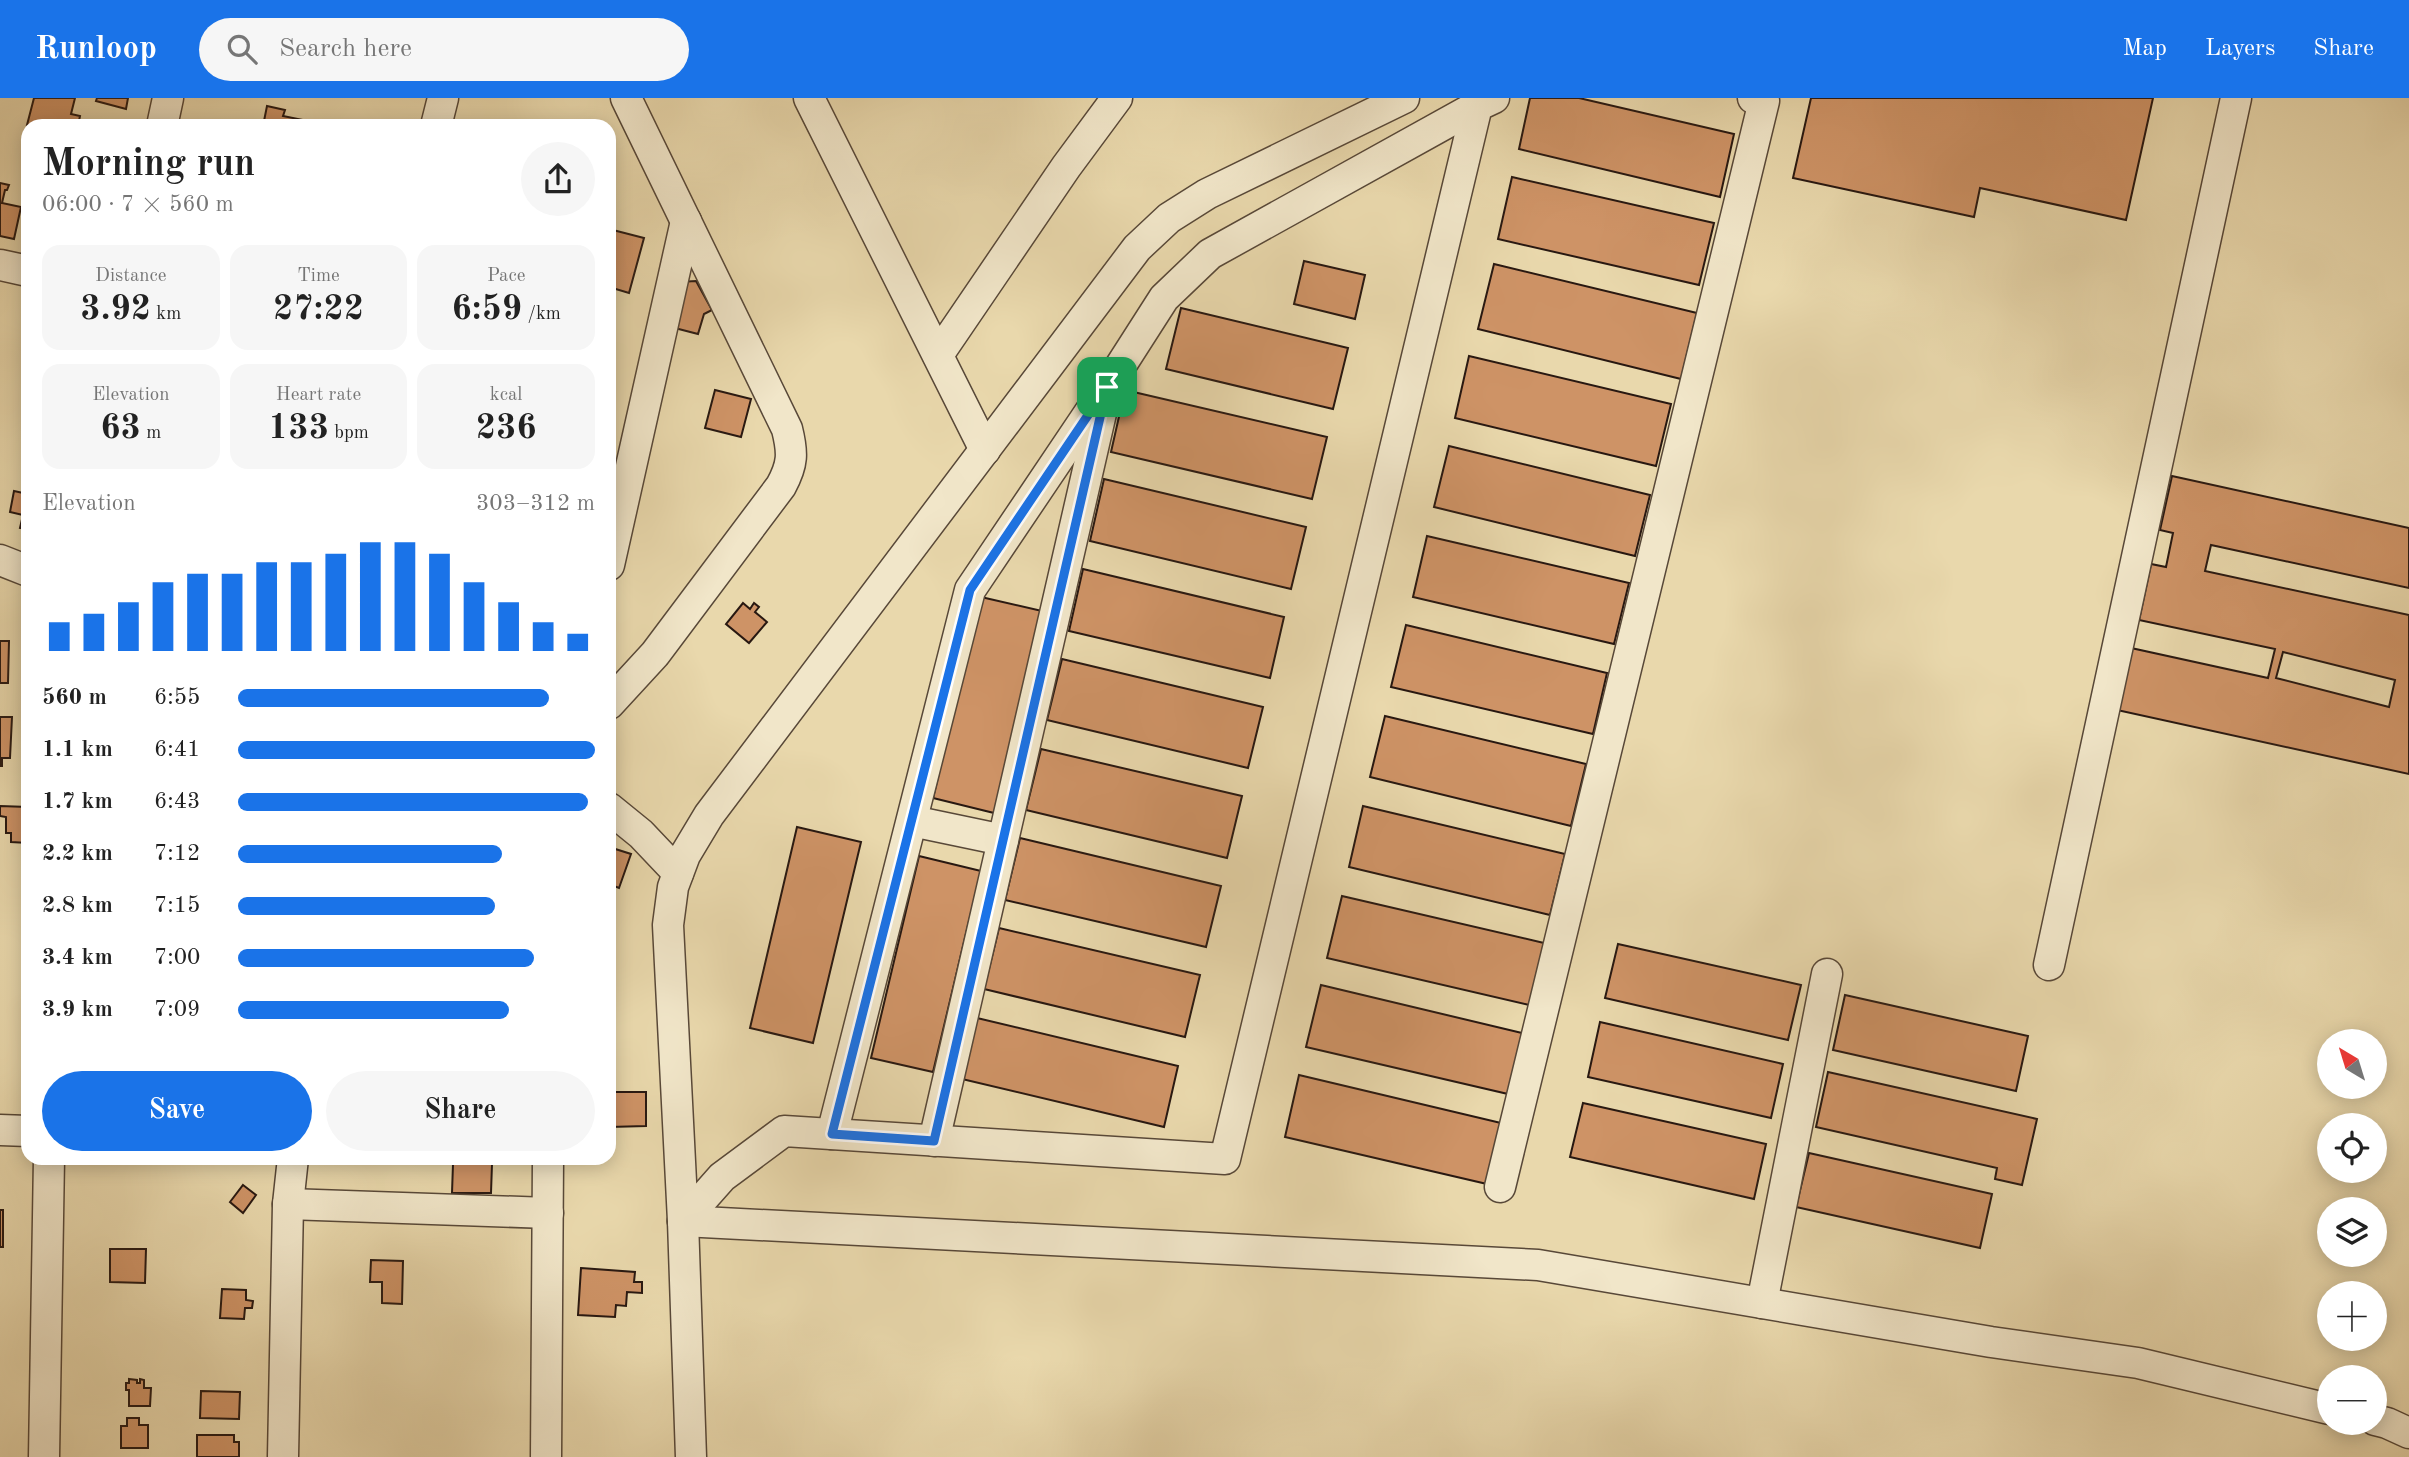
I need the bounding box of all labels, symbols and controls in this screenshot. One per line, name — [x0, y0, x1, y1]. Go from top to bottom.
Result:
search box — [199, 18, 689, 81]
icon: search — [223, 30, 261, 68]
text: Runloop — [35, 33, 157, 66]
text: Search here — [279, 36, 412, 62]
text: Map — [2123, 37, 2167, 61]
text: Layers — [2205, 37, 2275, 61]
text: Share — [2313, 37, 2374, 61]
button: share — [521, 142, 595, 216]
text: Morning run — [42, 146, 255, 184]
text: 06:00 · 7 × 560 m — [42, 193, 234, 216]
text: Distance — [95, 267, 167, 286]
text: Time — [297, 267, 340, 286]
text: Pace — [487, 267, 525, 286]
text: 3.92 — [80, 292, 151, 327]
text: 27:22 — [273, 292, 364, 327]
text: 6:59 — [451, 292, 522, 327]
text: km — [151, 305, 181, 324]
text: /km — [522, 305, 561, 324]
pin — [1077, 357, 1137, 417]
icon: arrive — [1088, 368, 1126, 406]
text: Elevation — [92, 386, 169, 405]
text: Heart rate — [276, 386, 361, 405]
text: kcal — [490, 386, 523, 405]
text: 63 — [100, 411, 141, 446]
text: 133 — [268, 411, 329, 446]
text: 236 — [476, 411, 537, 446]
text: m — [141, 424, 161, 443]
text: bpm — [329, 424, 369, 443]
text: Elevation — [42, 492, 136, 515]
text: 303–312 m — [476, 492, 595, 515]
text: 560 m — [42, 686, 107, 709]
text: 6:55 — [154, 686, 200, 709]
text: 1.1 km — [42, 738, 113, 761]
text: 6:41 — [154, 738, 200, 761]
text: 1.7 km — [42, 790, 113, 813]
text: 6:43 — [154, 790, 200, 813]
text: 2.2 km — [42, 842, 113, 865]
text: 7:12 — [154, 842, 200, 865]
text: 2.8 km — [42, 894, 113, 917]
text: 7:15 — [154, 894, 200, 917]
text: 3.4 km — [42, 946, 113, 969]
text: 7:00 — [154, 946, 200, 969]
text: 3.9 km — [42, 998, 113, 1021]
text: 7:09 — [154, 998, 200, 1021]
north arrow — [2317, 1029, 2387, 1099]
map controls — [2317, 1029, 2387, 1435]
button: Save — [42, 1071, 312, 1151]
button: Share — [326, 1071, 595, 1151]
button: locate — [2317, 1113, 2387, 1183]
button: layers — [2317, 1197, 2387, 1267]
button: + — [2317, 1281, 2387, 1351]
button: − — [2317, 1365, 2387, 1435]

